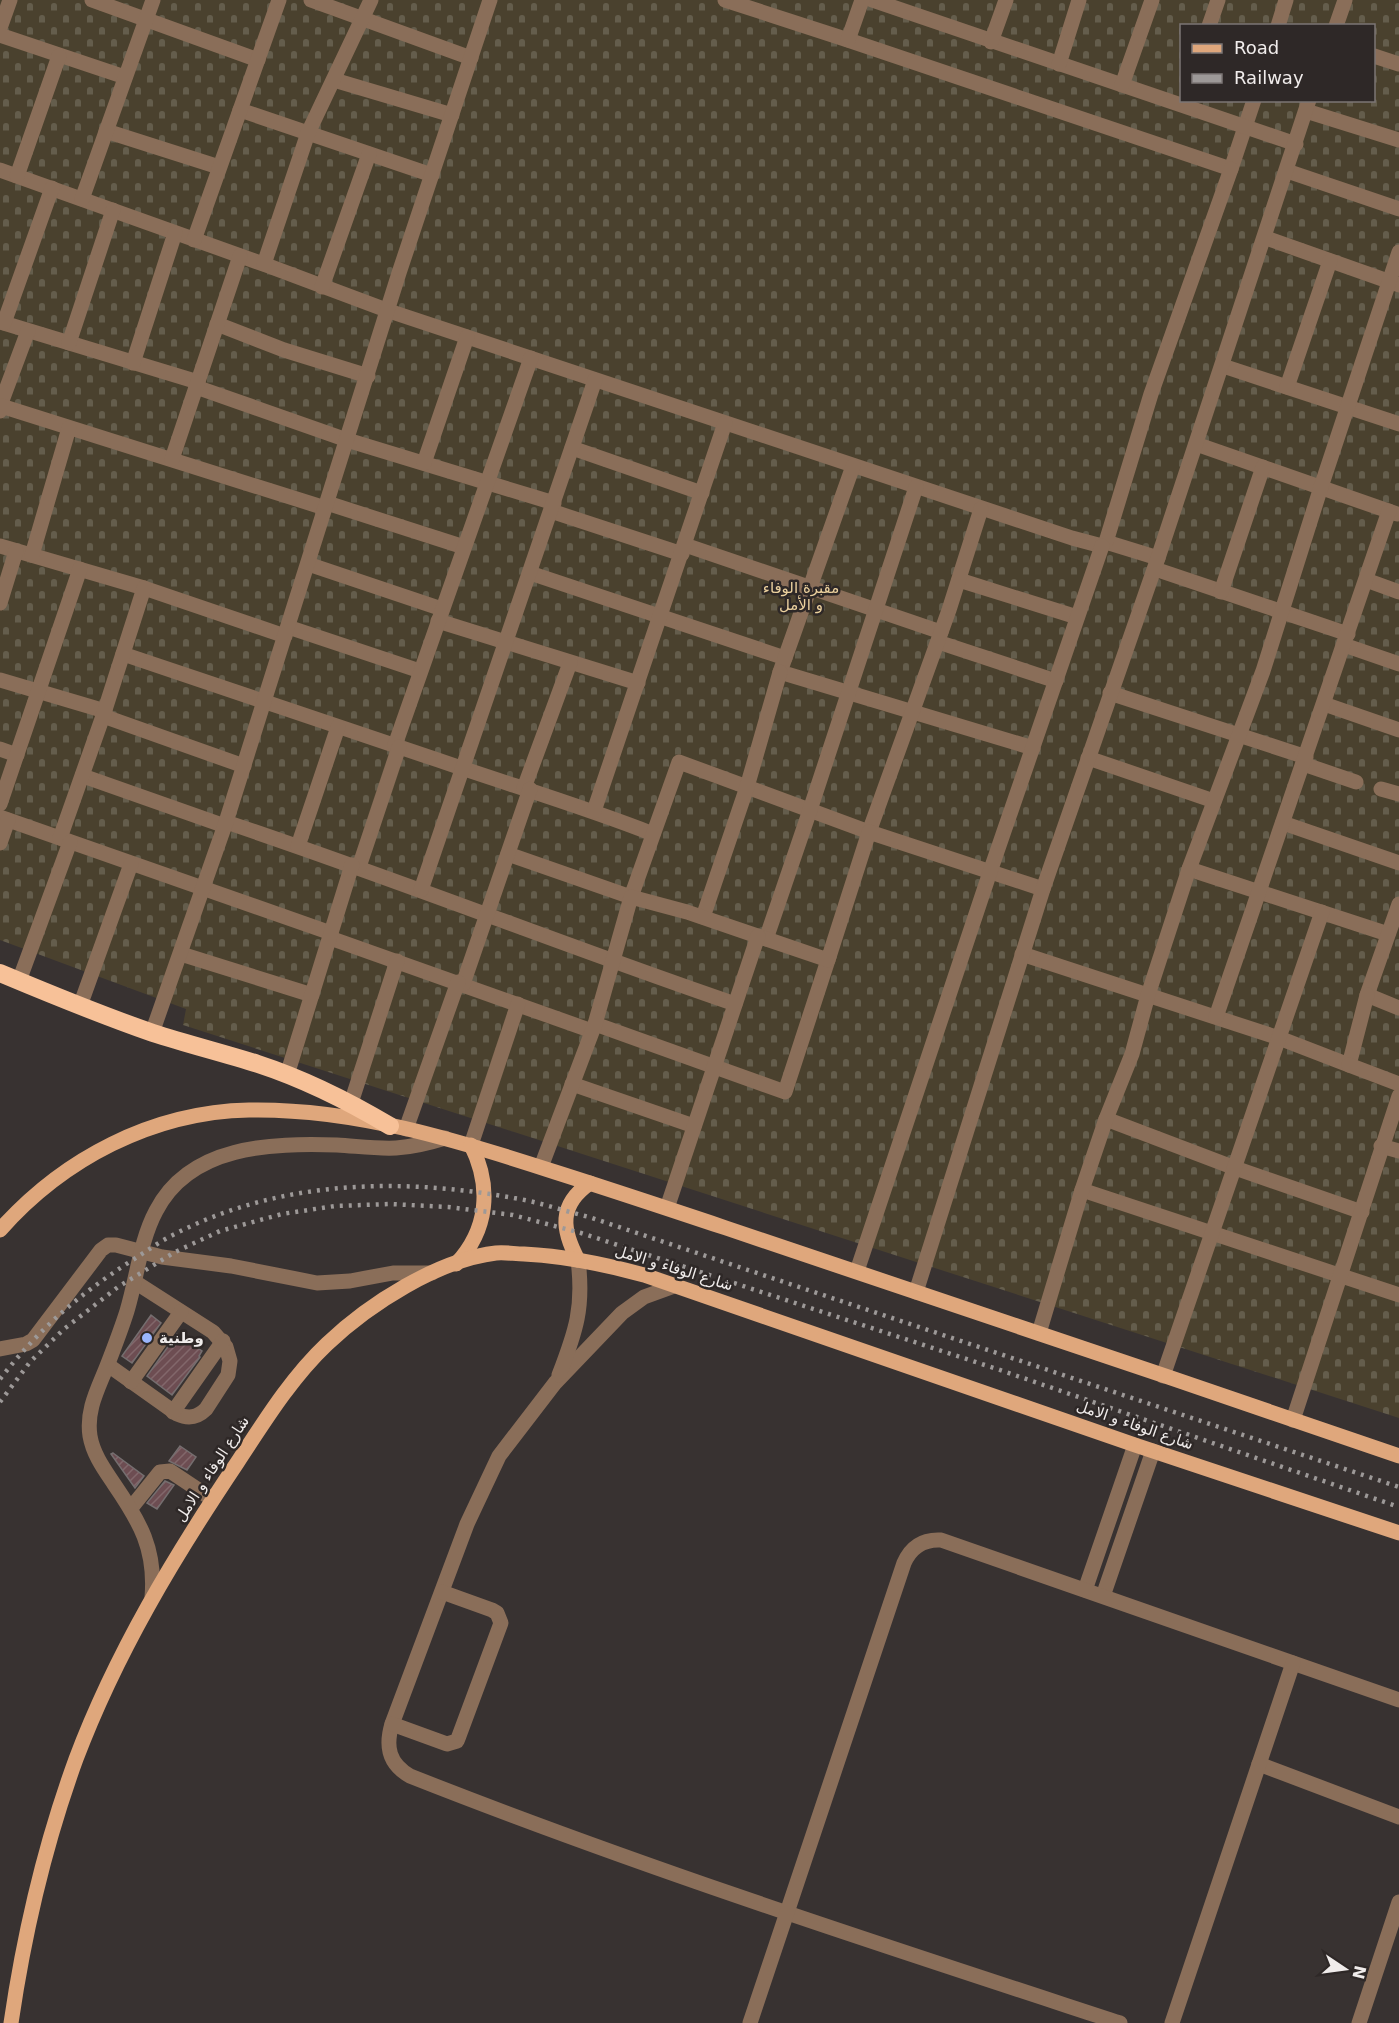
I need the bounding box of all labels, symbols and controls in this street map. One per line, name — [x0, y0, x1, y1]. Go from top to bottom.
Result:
legend — [1180, 24, 1375, 102]
text: Road — [1234, 37, 1279, 58]
text: Railway — [1234, 67, 1304, 88]
park label: مقبرة الوفاء و الأمل — [763, 579, 839, 614]
street label: شارع الوفاء و الامل — [613, 1242, 735, 1294]
place label: وطنية — [159, 1329, 204, 1347]
marker: وطنية — [140, 1331, 154, 1345]
street label: شارع الوفاء و الامل — [1074, 1397, 1196, 1453]
street label: شارع الوفاء و الامل — [171, 1413, 253, 1525]
north arrow — [1315, 1939, 1375, 1999]
text: N — [1348, 1964, 1370, 1981]

